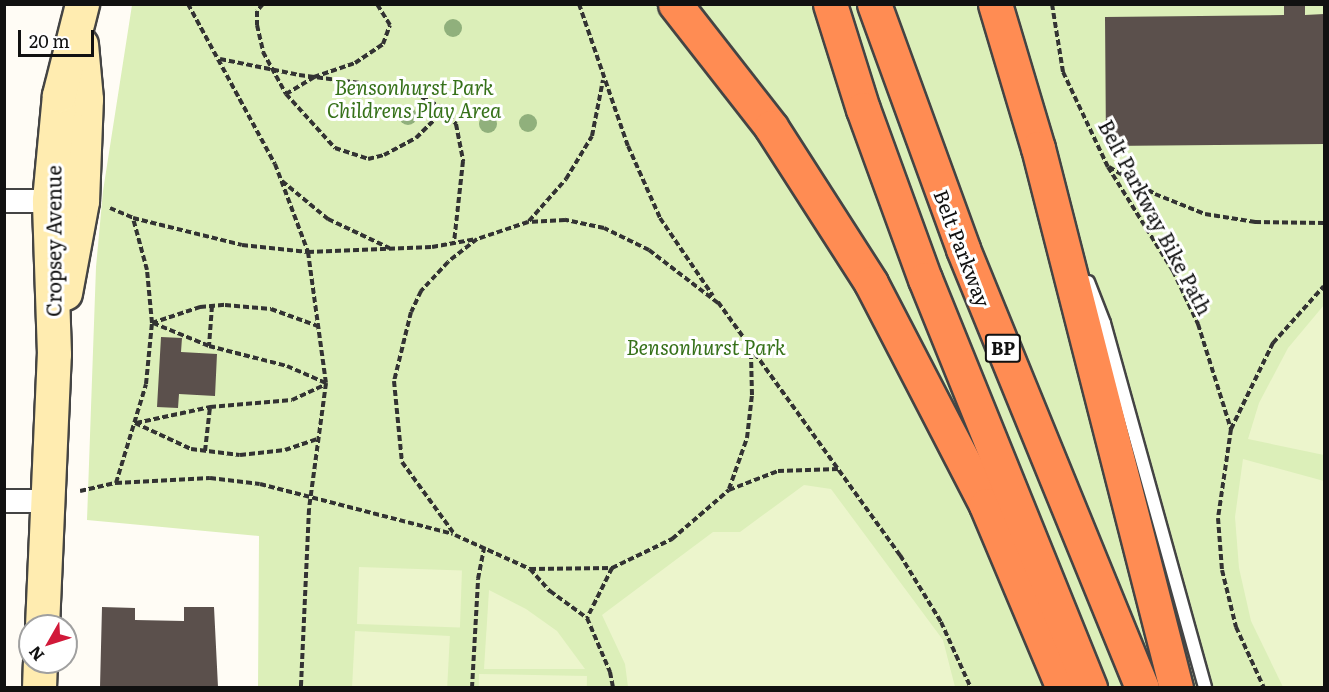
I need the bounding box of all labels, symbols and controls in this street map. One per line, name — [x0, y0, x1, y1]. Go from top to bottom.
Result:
scale bar — [21, 18, 98, 56]
text: 20 m — [29, 27, 70, 54]
park label: Bensonhurst Park Childrens Play Area — [327, 74, 501, 121]
street label: Belt Parkway Bike Path — [1094, 115, 1218, 319]
street label: Cropsey Avenue — [41, 165, 65, 317]
street label: Belt Parkway — [930, 186, 996, 310]
road number: BP — [984, 333, 1022, 363]
park label: Bensonhurst Park — [626, 334, 786, 358]
north arrow — [18, 614, 78, 674]
text: N — [22, 641, 49, 667]

